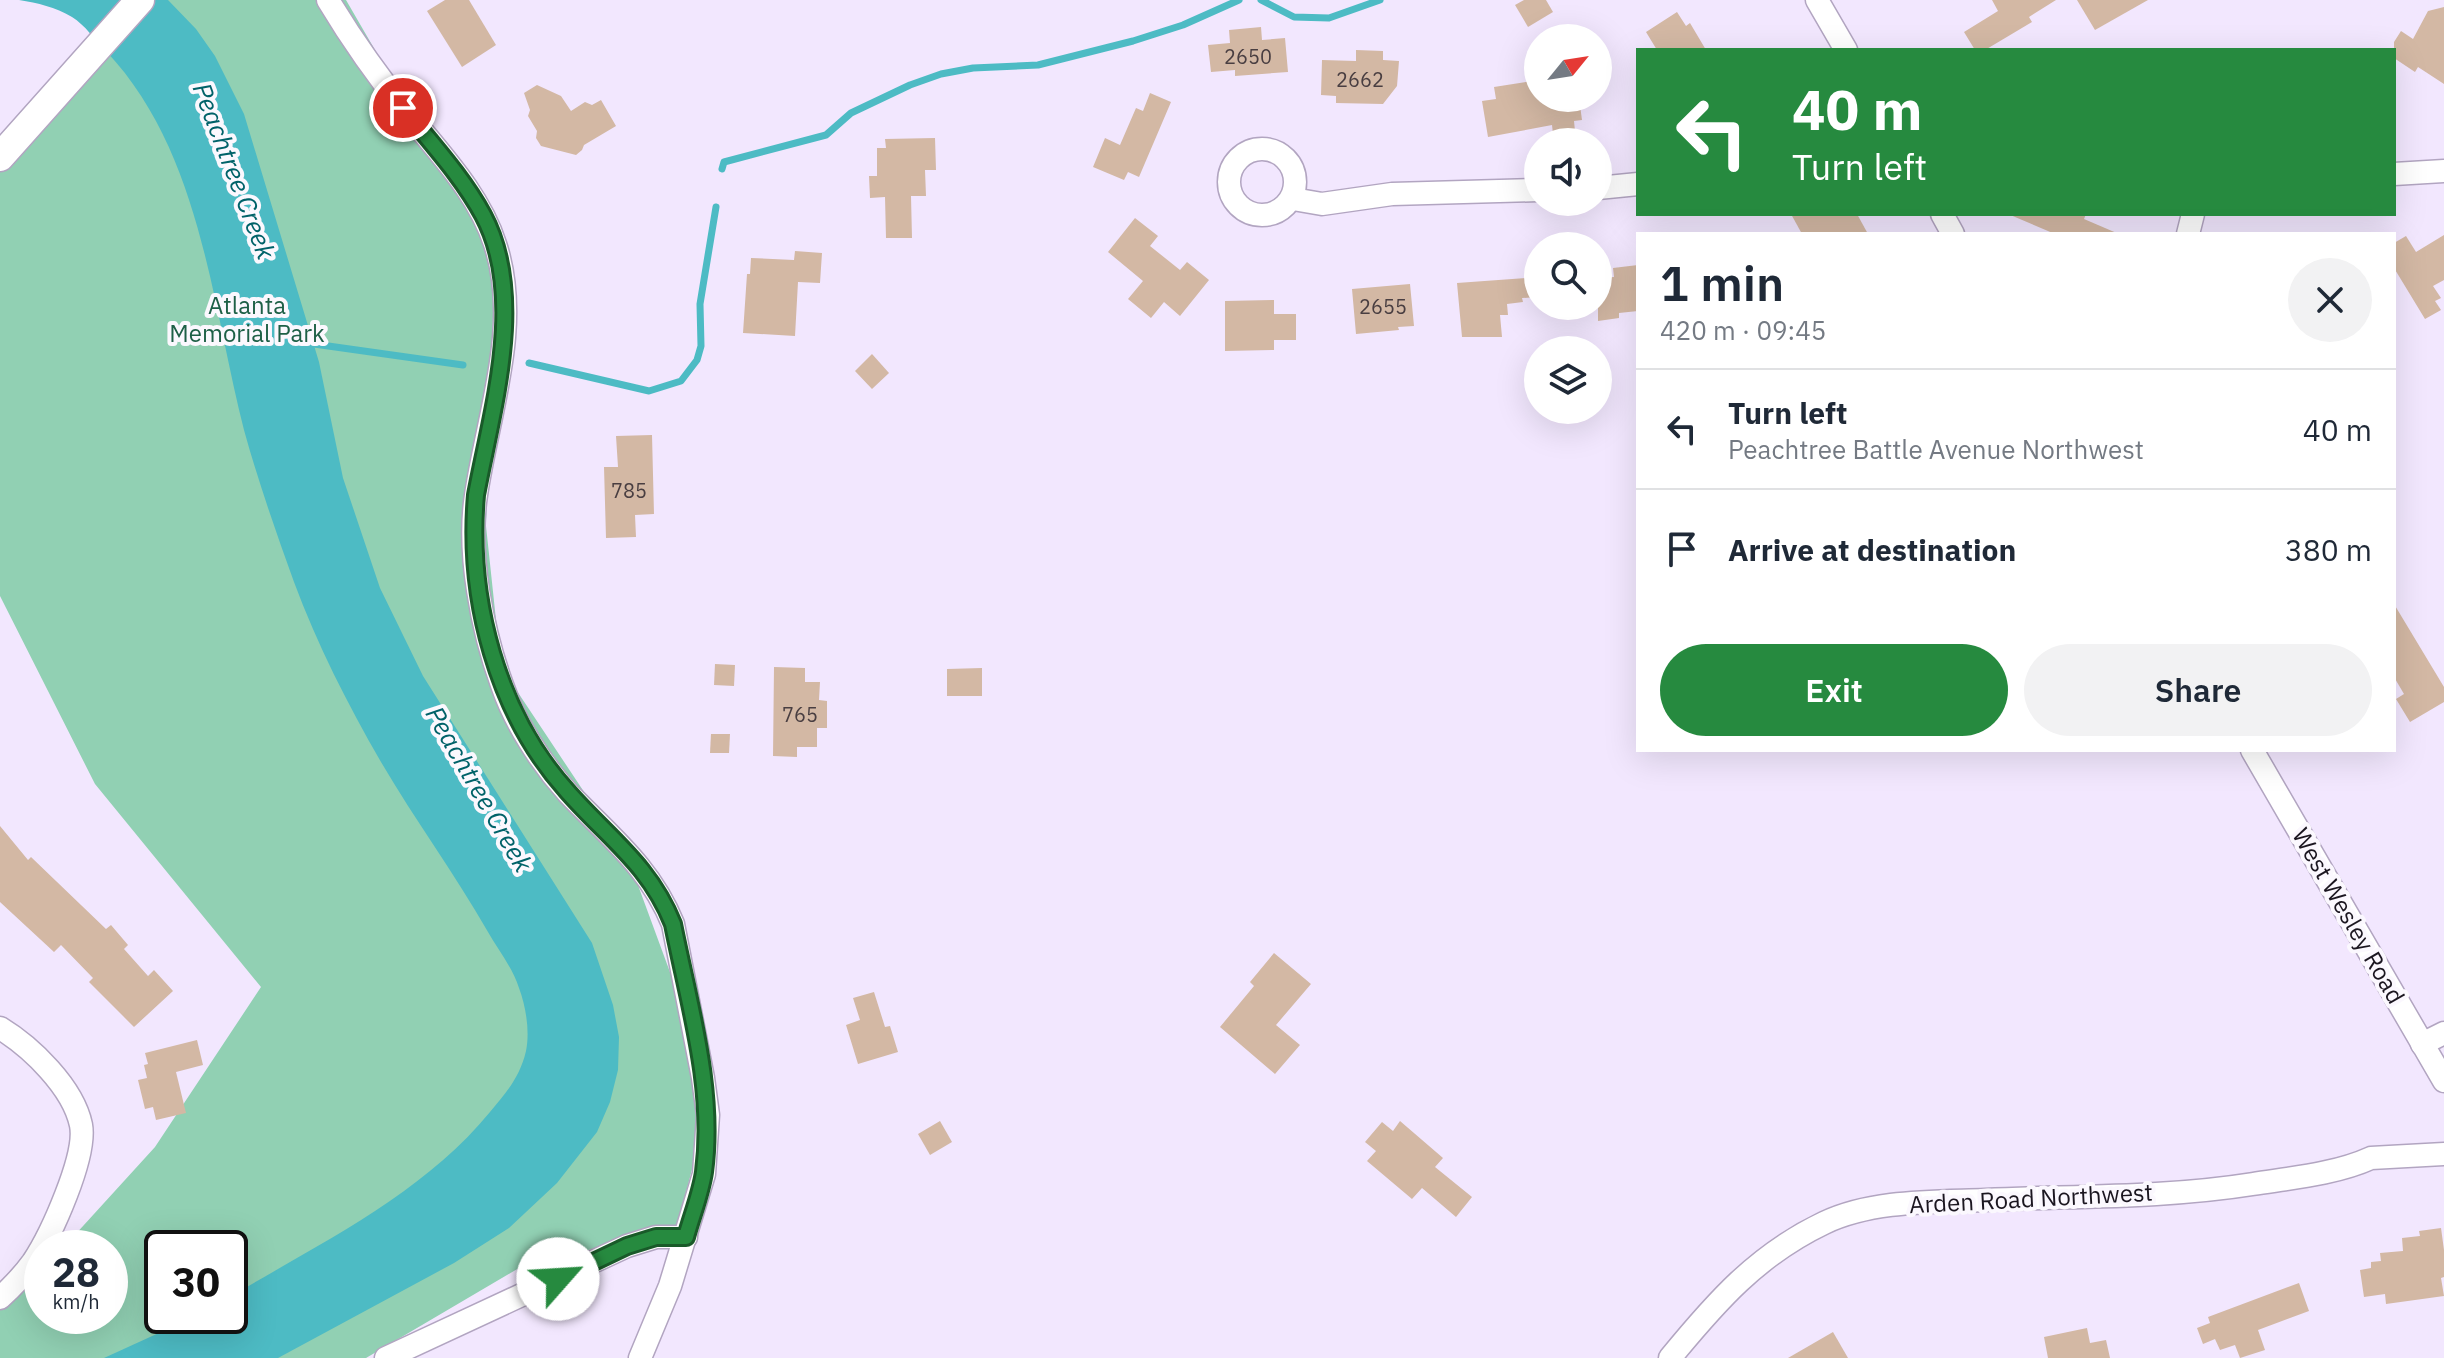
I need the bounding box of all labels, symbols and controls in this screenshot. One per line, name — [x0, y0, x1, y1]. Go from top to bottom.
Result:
north arrow — [1524, 24, 1612, 112]
map controls — [1524, 24, 1612, 424]
house number: 2650 — [1224, 43, 1272, 70]
house number: 2662 — [1336, 66, 1384, 93]
text: 40 m — [1792, 73, 1922, 145]
pin — [369, 74, 437, 142]
water label: Peachtree Creek — [186, 78, 284, 264]
icon: left — [1660, 80, 1764, 184]
icon: arrive — [381, 86, 425, 130]
button: sound — [1524, 128, 1612, 216]
text: Turn left — [1792, 143, 1927, 190]
button: search — [1524, 232, 1612, 320]
text: 1 min — [1660, 252, 1784, 314]
button: close — [2288, 258, 2372, 342]
park label: Atlanta Memorial Park — [169, 289, 325, 349]
house number: 2655 — [1359, 293, 1407, 320]
text: 420 m · 09:45 — [1660, 313, 1826, 347]
button: layers — [1524, 336, 1612, 424]
text: Turn left — [1728, 393, 1847, 432]
icon: left — [1660, 407, 1704, 451]
text: 40 m — [2303, 410, 2372, 449]
text: Peachtree Battle Avenue Northwest — [1728, 432, 2144, 466]
house number: 785 — [611, 477, 647, 504]
icon: arrive — [1660, 527, 1704, 571]
text: Arrive at destination — [1728, 530, 2016, 569]
text: 380 m — [2285, 530, 2372, 569]
button: Exit — [1660, 644, 2008, 736]
button: Share — [2024, 644, 2372, 736]
water label: Peachtree Creek — [419, 699, 541, 878]
house number: 765 — [782, 701, 818, 728]
street label: West Wesley Road — [2285, 822, 2412, 1009]
street label: Arden Road Northwest — [1908, 1176, 2154, 1220]
speed limit sign: 30 — [144, 1230, 248, 1334]
position arrow — [516, 1237, 600, 1321]
text: 28 — [52, 1246, 100, 1298]
text: km/h — [52, 1288, 100, 1315]

